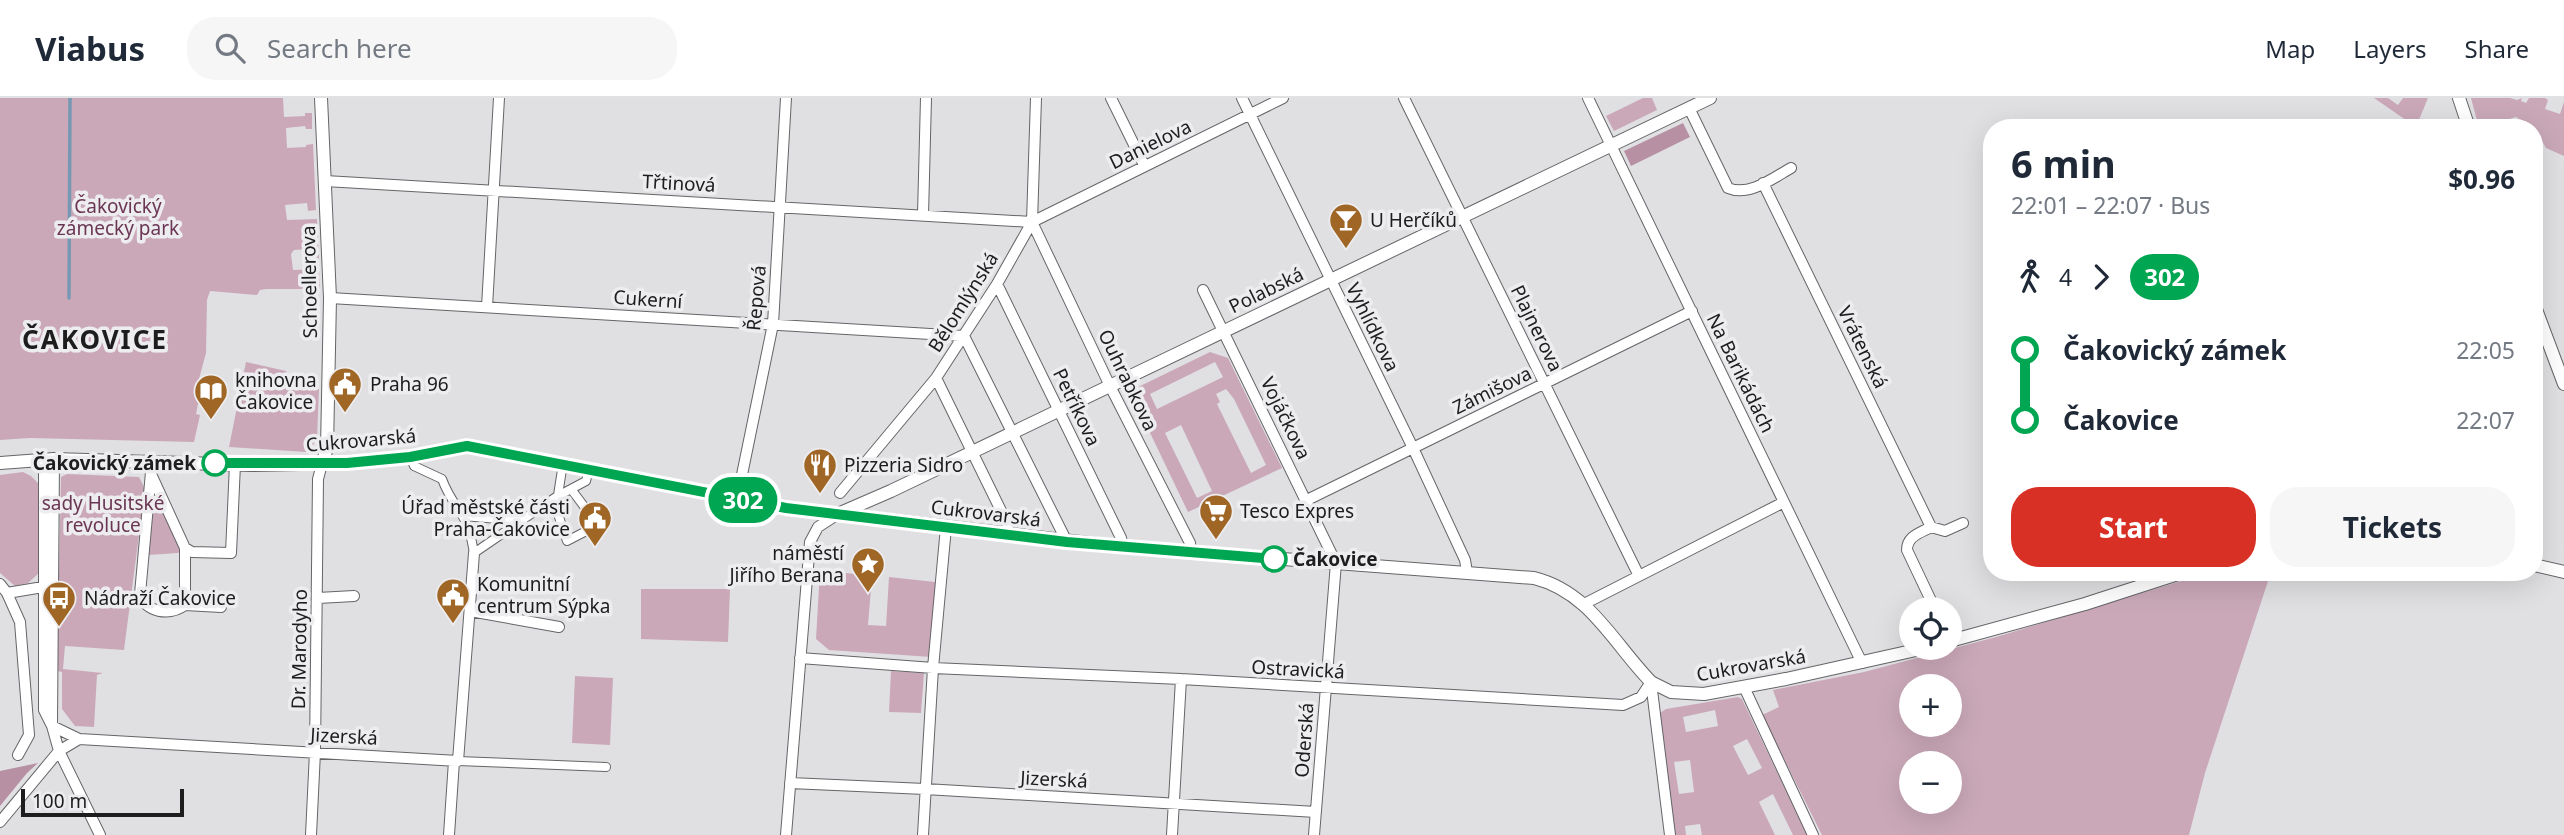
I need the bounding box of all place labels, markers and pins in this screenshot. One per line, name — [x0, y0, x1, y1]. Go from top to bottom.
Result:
bar icon: U Herčíků — [1327, 201, 1365, 250]
place label: U Herčíků — [1370, 207, 1457, 233]
public building icon: Praha 96 — [326, 365, 364, 414]
place label: knihovna Čakovice — [235, 367, 317, 415]
place label: Praha 96 — [370, 371, 449, 397]
library icon: knihovna Čakovice — [192, 372, 230, 421]
restaurant icon: Pizzeria Sidro — [801, 446, 839, 495]
place label: Čakovický zámek — [33, 450, 196, 476]
marker: Čakovický zámek — [202, 450, 228, 476]
place label: Pizzeria Sidro — [844, 452, 963, 478]
supermarket icon: Tesco Expres — [1197, 492, 1235, 541]
place label: Úřad městské části Praha-Čakovice — [401, 494, 570, 542]
place label: Tesco Expres — [1240, 498, 1354, 524]
public building icon: Úřad městské části Praha-Čakovice — [576, 499, 614, 548]
place label: náměstí Jiřího Berana — [727, 540, 845, 588]
place icon: náměstí Jiřího Berana — [849, 545, 887, 594]
marker: Čakovice — [1261, 546, 1287, 572]
place label: Čakovice — [1293, 546, 1378, 572]
place label: Komunitní centrum Sýpka — [477, 571, 610, 619]
public building icon: Komunitní centrum Sýpka — [434, 576, 472, 625]
bus stop icon: Nádraží Čakovice — [40, 579, 78, 628]
place label: Nádraží Čakovice — [84, 585, 236, 611]

